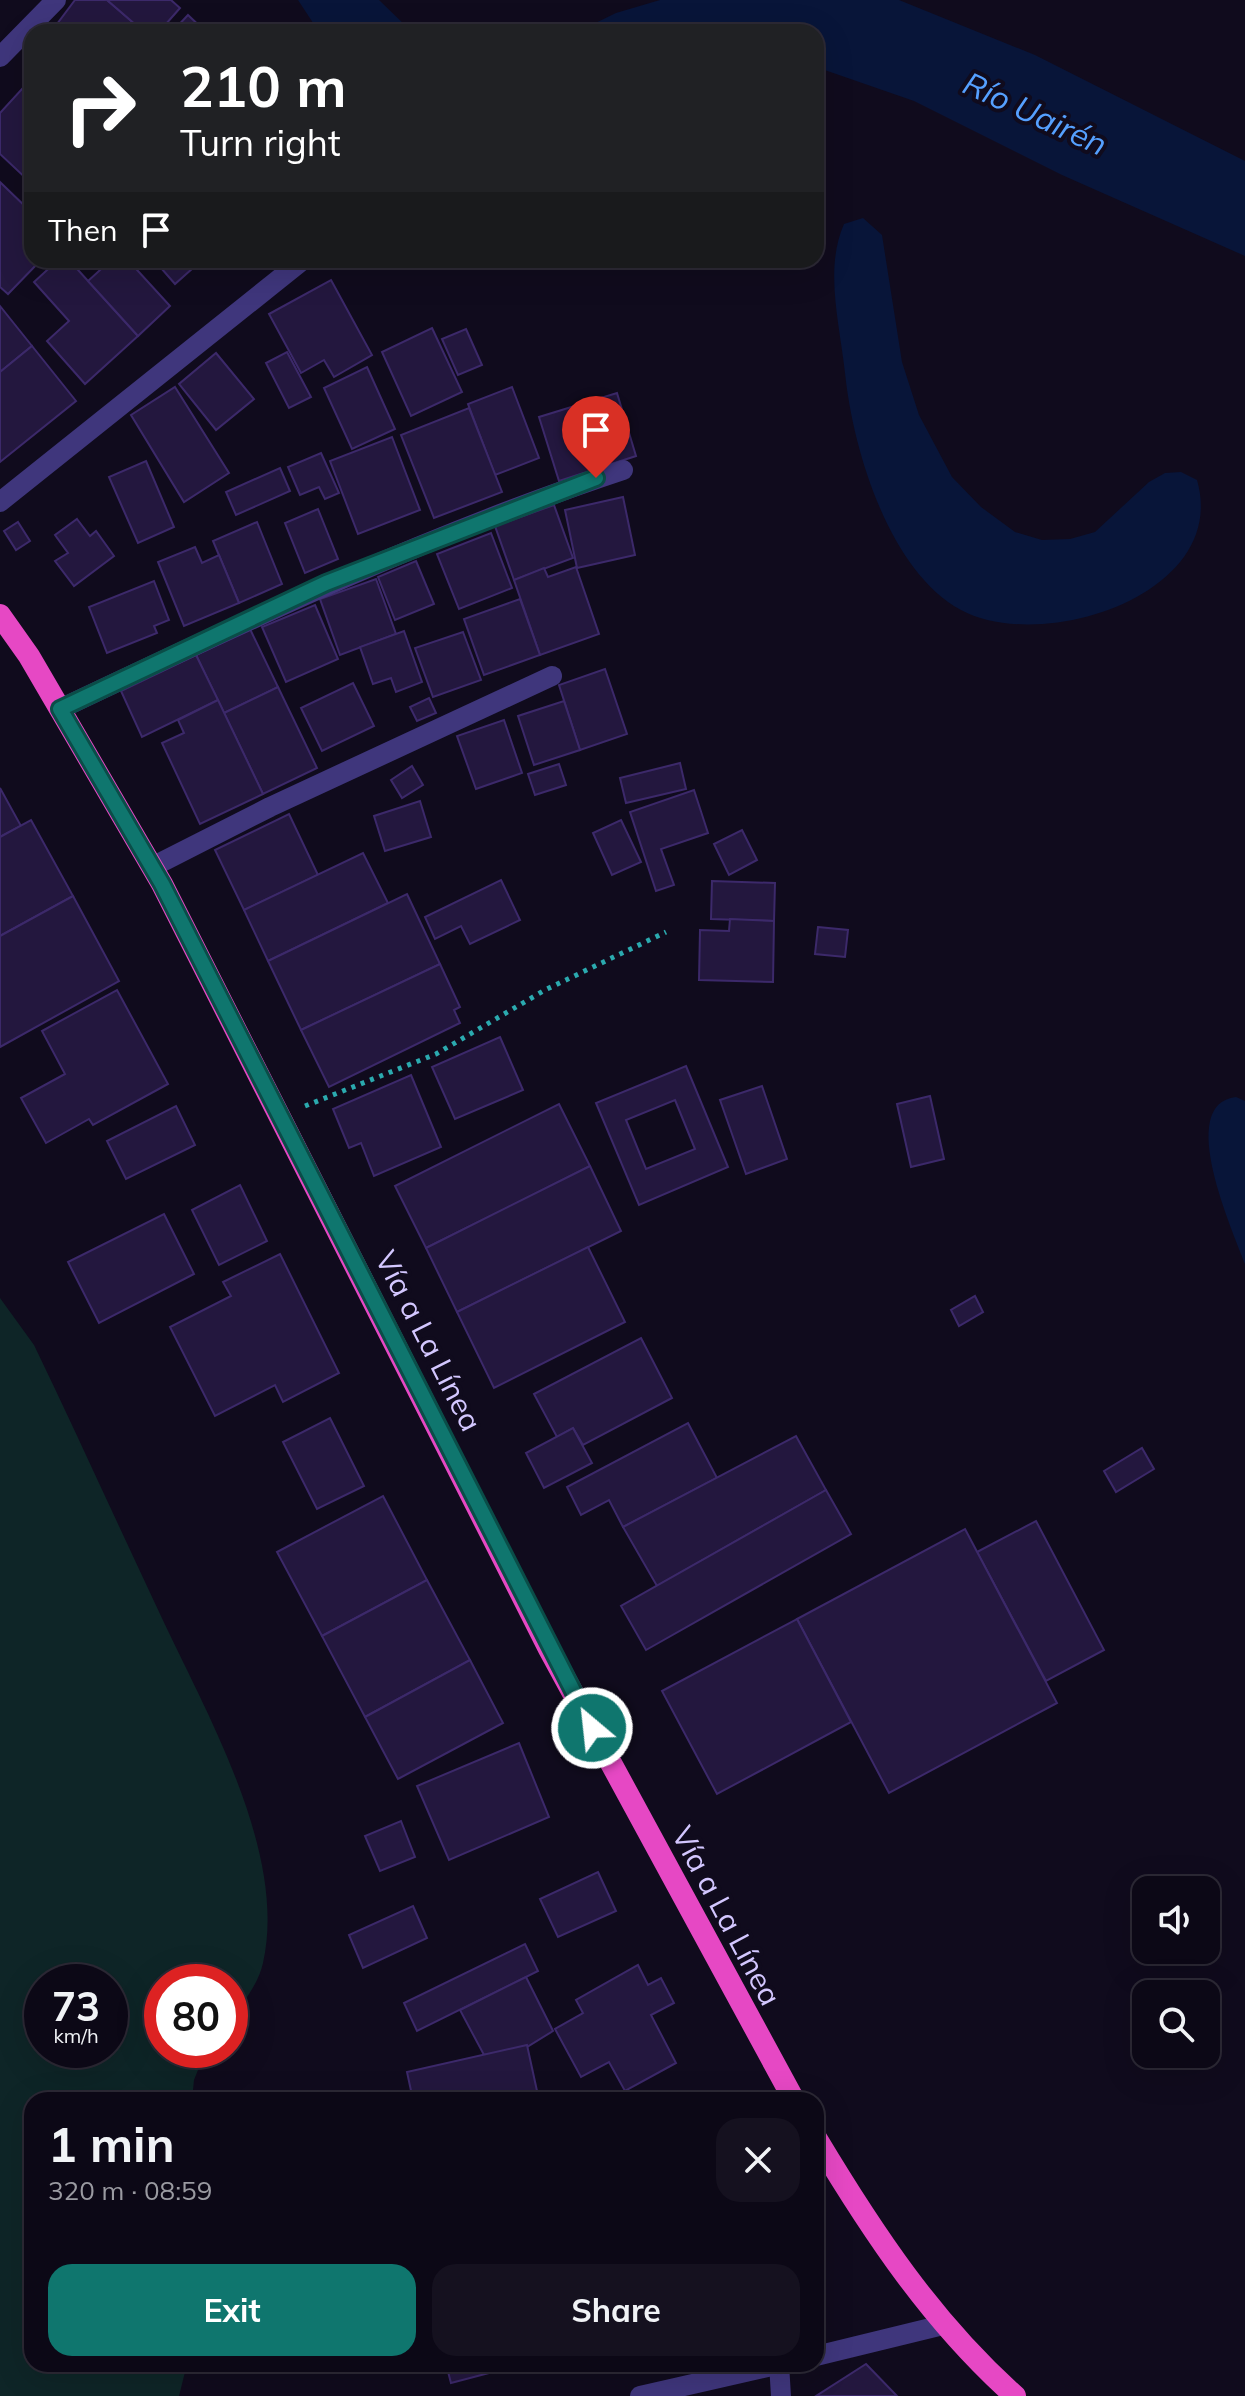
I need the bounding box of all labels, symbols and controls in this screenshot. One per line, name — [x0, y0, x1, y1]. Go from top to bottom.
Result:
text: 210 m — [180, 51, 347, 121]
icon: right — [48, 56, 152, 160]
water label: Río Uairén — [957, 62, 1114, 164]
text: Turn right — [180, 120, 341, 165]
icon: arrive — [134, 208, 178, 252]
text: Then — [48, 211, 118, 249]
pin — [562, 396, 630, 478]
icon: arrive — [574, 408, 618, 452]
street label: Vía a La Línea — [367, 1244, 491, 1437]
position arrow — [550, 1686, 634, 1770]
street label: Vía a La Línea — [664, 1820, 790, 2012]
map controls — [1132, 1876, 1220, 2068]
button: sound — [1132, 1876, 1220, 1964]
speed limit sign: 80 — [144, 1964, 248, 2068]
button: search — [1132, 1980, 1220, 2068]
text: 73 — [52, 1981, 100, 2031]
text: km/h — [53, 2023, 99, 2048]
text: 1 min — [48, 2114, 175, 2174]
button: close — [716, 2118, 800, 2202]
text: 320 m · 08:59 — [48, 2174, 212, 2207]
button: Exit — [48, 2264, 416, 2356]
button: Share — [432, 2264, 800, 2356]

